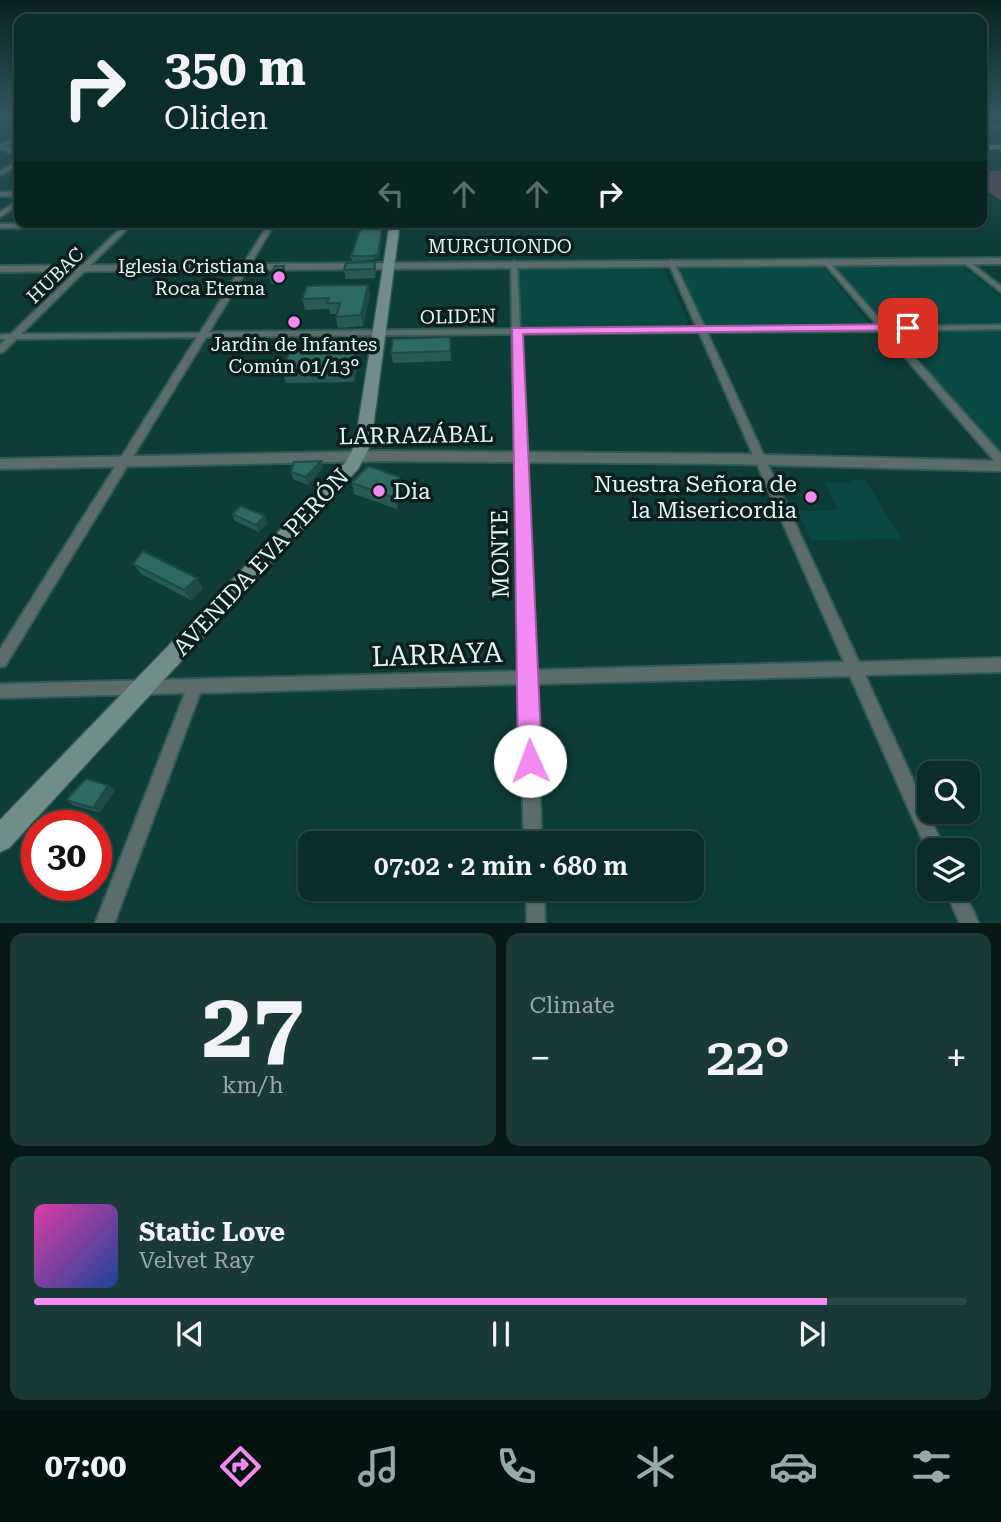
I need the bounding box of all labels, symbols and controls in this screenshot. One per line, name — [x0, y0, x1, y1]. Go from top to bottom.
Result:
text: 350 m — [164, 40, 306, 97]
icon: right — [49, 42, 140, 133]
text: Oliden — [164, 99, 268, 137]
icon: left — [372, 175, 410, 213]
icon: ahead — [445, 175, 483, 213]
icon: ahead — [518, 175, 556, 213]
icon: right — [591, 175, 629, 213]
street label: MURGUIONDO — [428, 235, 572, 258]
street label: HUBAC — [22, 243, 89, 308]
place label: Iglesia Cristiana Roca Eterna — [118, 255, 266, 300]
marker: Iglesia Cristiana Roca Eterna — [271, 269, 287, 285]
pin — [878, 298, 938, 358]
street label: OLIDEN — [420, 304, 496, 329]
icon: arrive — [889, 309, 927, 347]
marker: Jardín de Infantes Común 01/13° — [286, 314, 302, 330]
place label: Jardín de Infantes Común 01/13° — [211, 333, 377, 378]
street label: LARRAZÁBAL — [338, 421, 494, 450]
street label: AVENIDA EVA PERÓN — [167, 463, 355, 661]
place label: Nuestra Señora de la Misericordia — [594, 471, 798, 524]
place label: Dia — [393, 478, 431, 505]
marker: Dia — [371, 483, 387, 499]
marker: Nuestra Señora de la Misericordia — [803, 489, 819, 505]
street label: MONTE — [486, 509, 515, 599]
street label: LARRAYA — [371, 636, 504, 673]
position arrow — [493, 724, 567, 798]
map controls — [917, 761, 980, 901]
button: search — [917, 761, 980, 824]
speed limit sign: 30 — [21, 810, 112, 901]
button: layers — [917, 838, 980, 901]
text: 07:02 · 2 min · 680 m — [374, 851, 628, 881]
text: 27 — [202, 973, 304, 1079]
text: Climate — [530, 992, 615, 1019]
text: 22° — [706, 1027, 790, 1088]
text: − — [530, 1036, 551, 1080]
text: + — [946, 1036, 967, 1080]
text: km/h — [222, 1072, 284, 1099]
text: Static Love — [139, 1217, 285, 1247]
text: Velvet Ray — [139, 1247, 254, 1274]
icon: previous — [171, 1315, 209, 1353]
icon: pause — [482, 1315, 520, 1353]
icon: next — [793, 1315, 831, 1353]
icon: directions — [216, 1442, 265, 1491]
icon: music — [354, 1442, 403, 1491]
icon: phone — [492, 1442, 541, 1491]
icon: climate — [631, 1442, 680, 1491]
icon: car — [769, 1442, 818, 1491]
icon: filters — [907, 1442, 956, 1491]
text: 07:00 — [45, 1447, 126, 1485]

